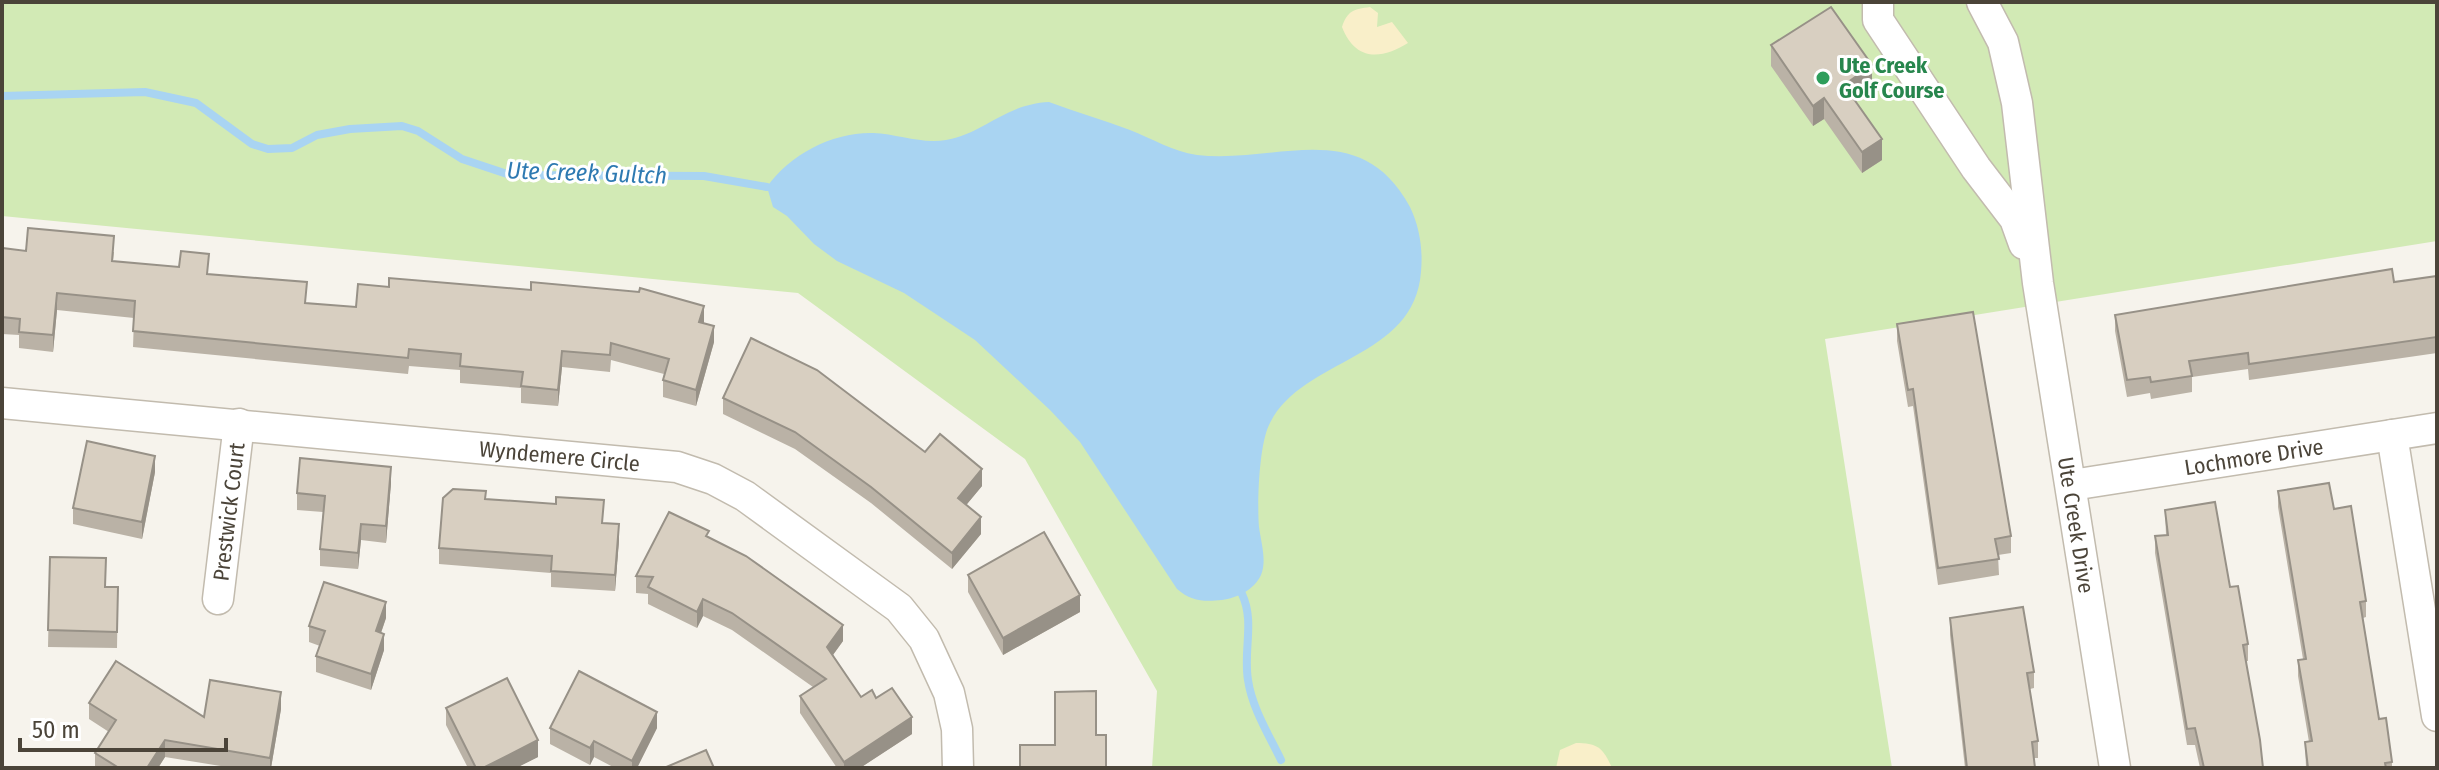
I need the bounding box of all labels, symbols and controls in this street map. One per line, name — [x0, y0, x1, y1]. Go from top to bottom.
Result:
place label: Ute Creek Golf Course — [1839, 52, 1944, 104]
marker: Ute Creek Golf Course — [1814, 69, 1832, 87]
water label: Ute Creek Gultch — [506, 156, 668, 190]
street label: Lochmore Drive — [2183, 433, 2325, 481]
street label: Wyndemere Circle — [478, 435, 641, 477]
street label: Prestwick Court — [207, 440, 251, 582]
street label: Ute Creek Drive — [2052, 455, 2100, 595]
scale bar — [20, 702, 226, 752]
text: 50 m — [32, 716, 80, 744]

